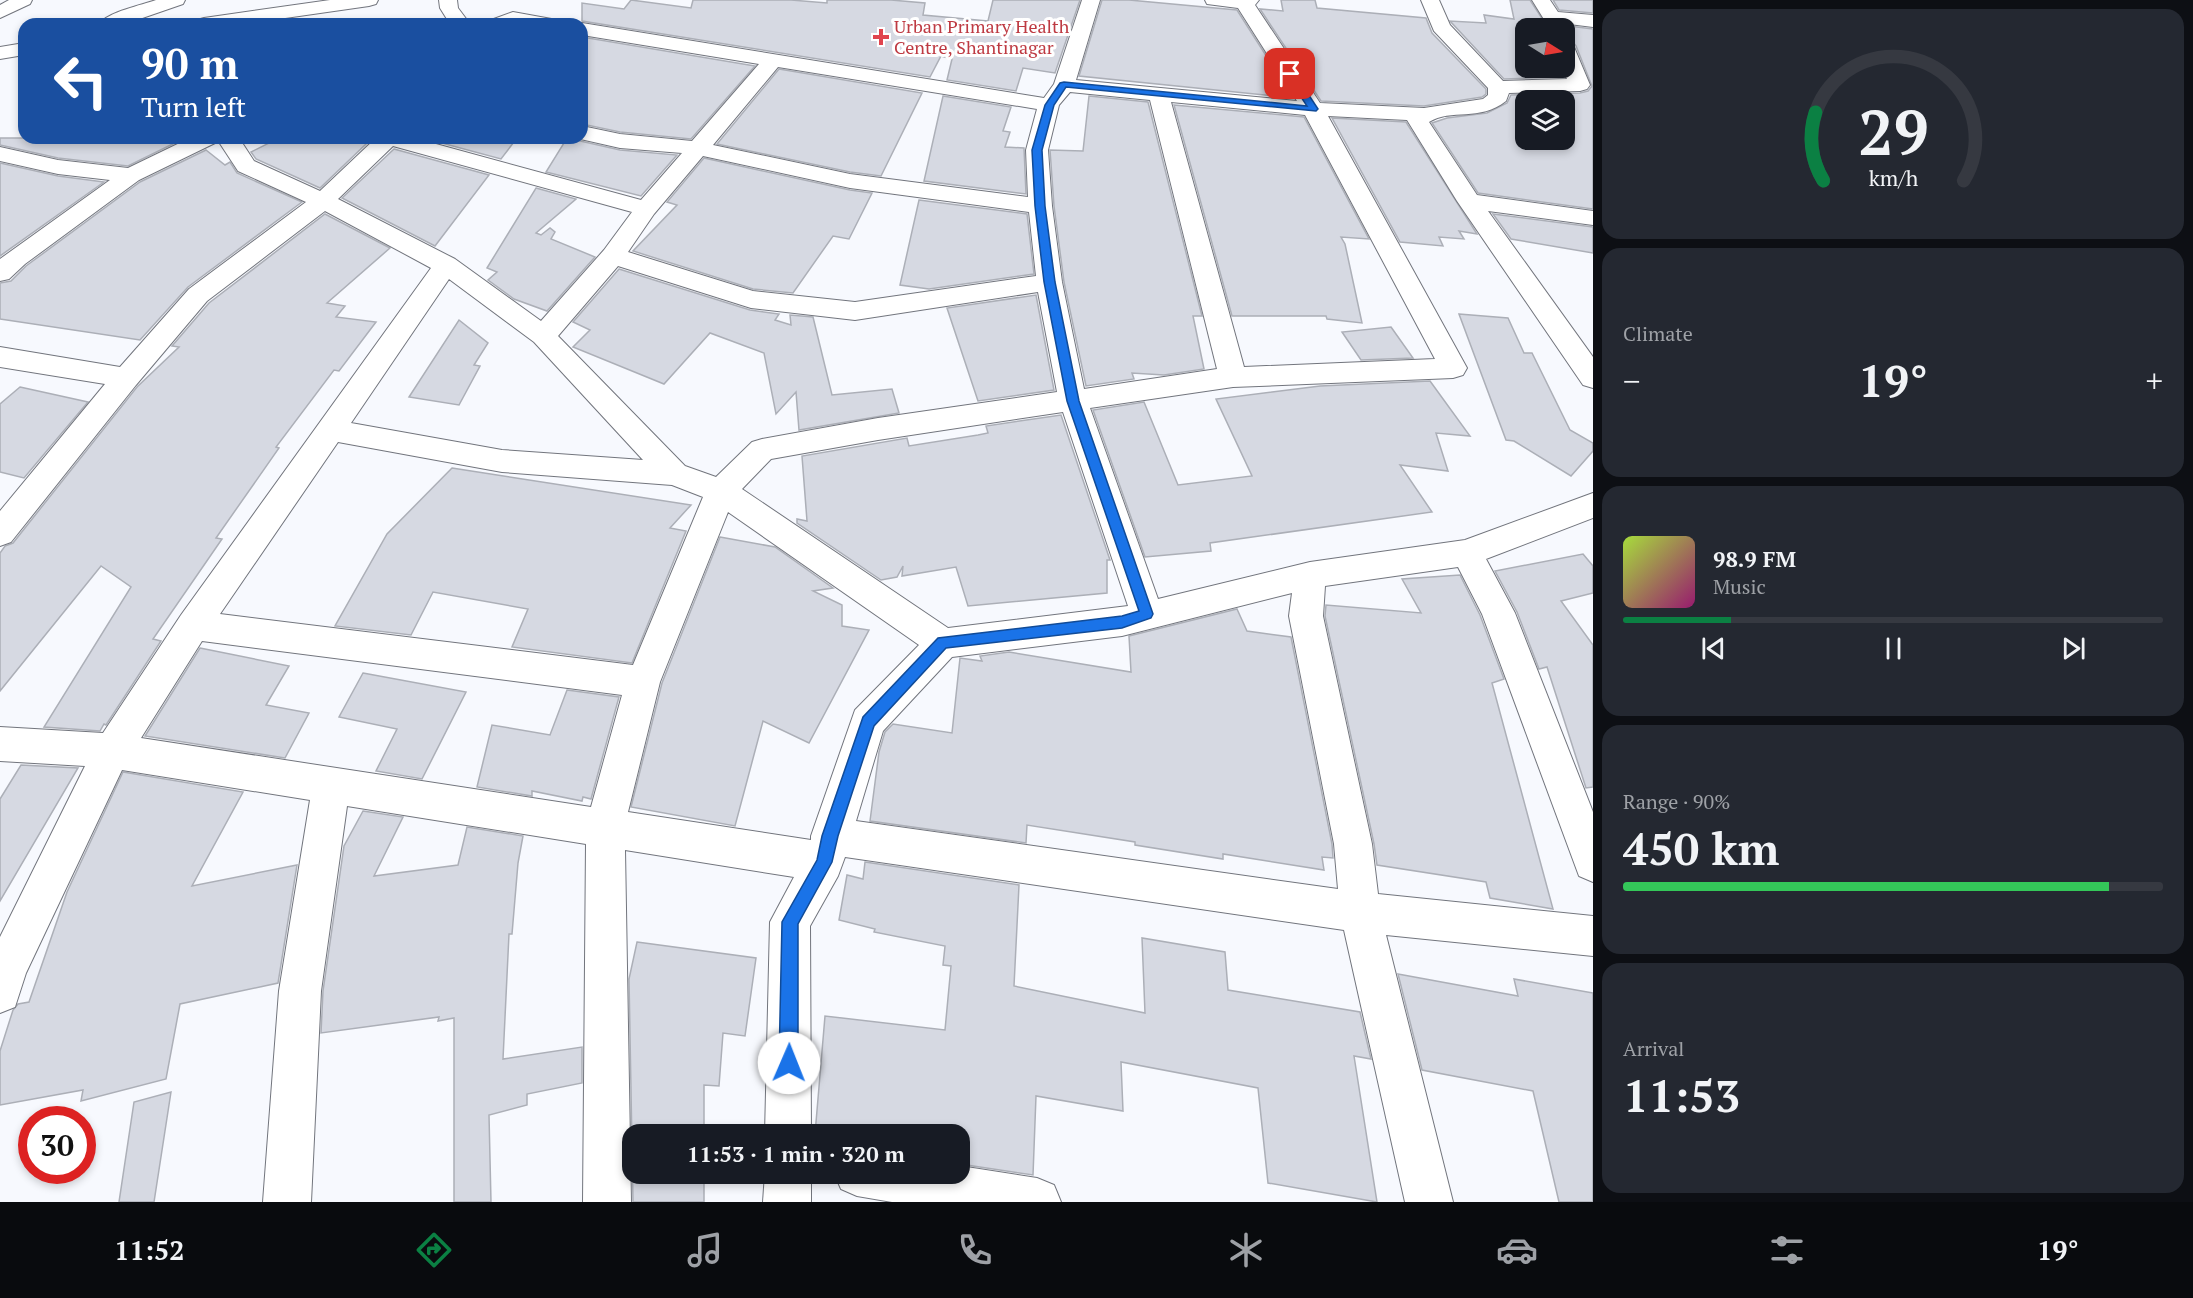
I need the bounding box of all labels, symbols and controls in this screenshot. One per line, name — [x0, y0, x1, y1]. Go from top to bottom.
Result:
place label: Urban Primary Health Centre, Shantinagar — [894, 14, 1070, 59]
north arrow — [1515, 18, 1575, 78]
map controls — [1515, 18, 1575, 150]
marker: Urban Primary Health Centre, Shantinagar — [872, 28, 890, 46]
text: 90 m — [141, 35, 239, 91]
icon: left — [42, 42, 120, 120]
pin — [1264, 48, 1315, 99]
icon: arrive — [1273, 57, 1306, 90]
text: Turn left — [141, 89, 246, 125]
button: layers — [1515, 90, 1575, 150]
text: 29 — [1858, 90, 1928, 173]
text: km/h — [1868, 164, 1918, 192]
text: Climate — [1623, 320, 1693, 347]
text: 19° — [1858, 350, 1928, 410]
text: − — [1623, 359, 1641, 402]
text: + — [2145, 359, 2163, 402]
text: 98.9 FM — [1713, 544, 1796, 573]
text: Music — [1713, 573, 1766, 600]
icon: previous — [1697, 632, 1730, 665]
icon: pause — [1877, 632, 1910, 665]
icon: next — [2057, 632, 2090, 665]
text: Range · 90% — [1623, 788, 1730, 815]
text: 450 km — [1623, 818, 1779, 878]
position arrow — [757, 1031, 821, 1095]
text: Arrival — [1623, 1035, 1684, 1062]
text: 11:53 — [1623, 1065, 1740, 1125]
speed limit sign: 30 — [18, 1106, 96, 1184]
text: 11:53 · 1 min · 320 m — [687, 1139, 905, 1168]
icon: directions — [413, 1229, 455, 1271]
icon: music — [684, 1229, 726, 1271]
icon: phone — [954, 1229, 996, 1271]
icon: climate — [1225, 1229, 1267, 1271]
icon: car — [1496, 1229, 1538, 1271]
icon: filters — [1766, 1229, 1808, 1271]
text: 11:52 — [114, 1232, 185, 1268]
text: 19° — [2037, 1232, 2079, 1268]

